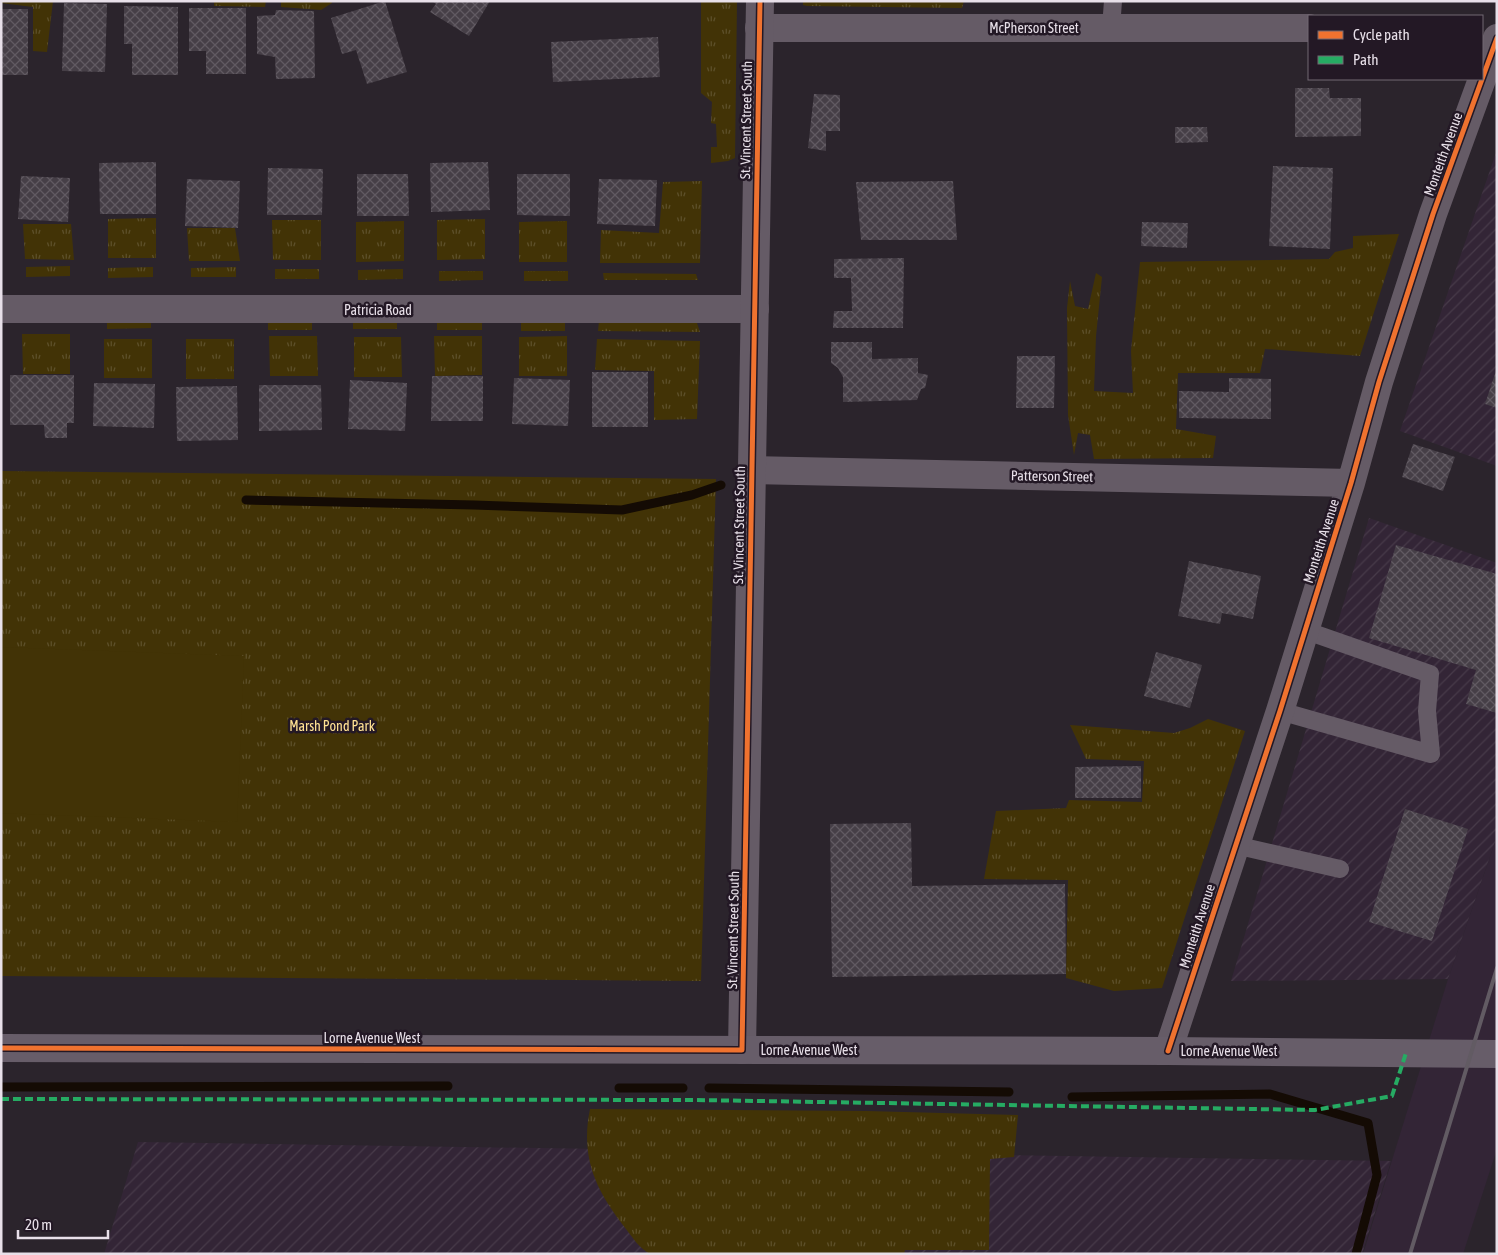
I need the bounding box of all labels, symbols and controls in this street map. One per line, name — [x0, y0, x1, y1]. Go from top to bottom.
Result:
legend — [1308, 15, 1483, 80]
street label: McPherson Street — [989, 20, 1079, 36]
text: Cycle path — [1353, 26, 1410, 43]
text: Path — [1353, 51, 1379, 68]
street label: St. Vincent Street South — [737, 61, 755, 179]
street label: Monteith Avenue — [1420, 110, 1466, 198]
street label: Patricia Road — [344, 302, 412, 318]
street label: St. Vincent Street South — [730, 466, 748, 584]
street label: Patterson Street — [1011, 467, 1093, 485]
street label: Monteith Avenue — [1300, 497, 1342, 585]
park label: Marsh Pond Park — [289, 718, 375, 734]
street label: St. Vincent Street South — [724, 871, 742, 989]
street label: Monteith Avenue — [1176, 882, 1218, 970]
street label: Lorne Avenue West — [324, 1030, 420, 1046]
street label: Lorne Avenue West — [761, 1042, 857, 1058]
street label: Lorne Avenue West — [1181, 1043, 1277, 1059]
scale bar — [18, 1208, 108, 1240]
text: 20 m — [25, 1216, 52, 1233]

